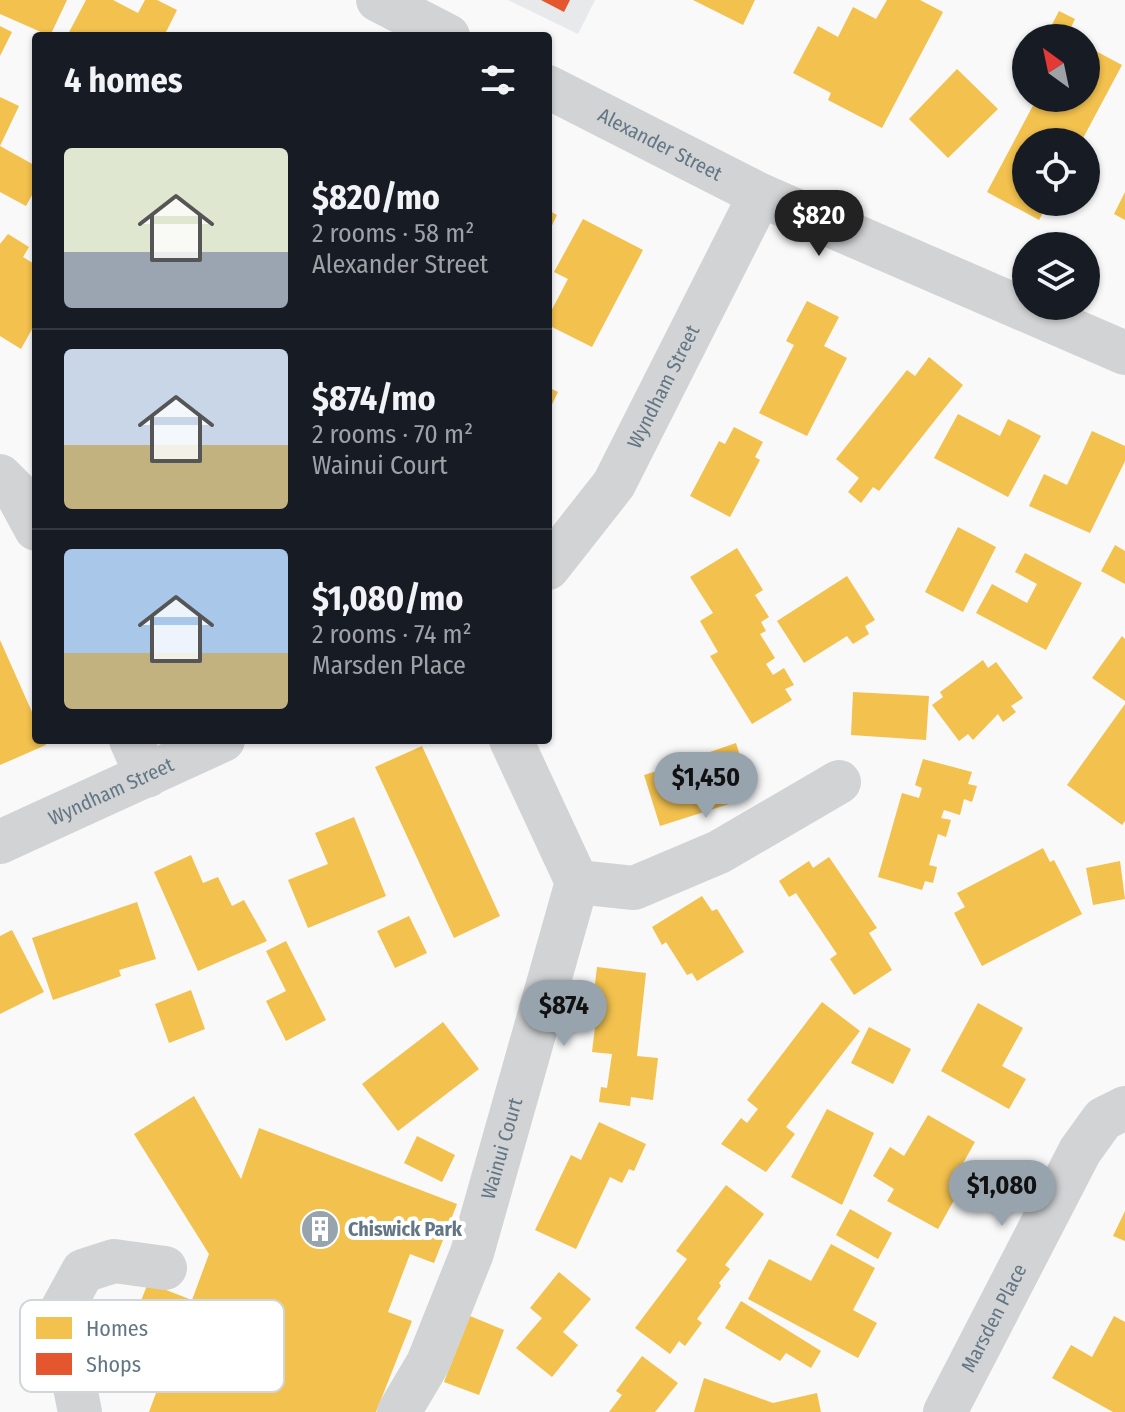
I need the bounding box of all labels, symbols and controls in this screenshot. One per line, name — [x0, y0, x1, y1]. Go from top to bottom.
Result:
north arrow — [1012, 24, 1100, 112]
map controls — [1012, 24, 1100, 320]
icon: filters — [476, 58, 520, 102]
text: 4 homes — [64, 60, 183, 101]
street label: Alexander Street — [594, 103, 727, 186]
button: locate — [1012, 128, 1100, 216]
text: $820/mo — [312, 177, 440, 218]
icon: home — [128, 180, 224, 276]
pin: $820 — [772, 190, 866, 258]
text: $820 — [793, 200, 845, 231]
text: 2 rooms · 58 m² — [312, 218, 474, 249]
button: layers — [1012, 232, 1100, 320]
text: Alexander Street — [312, 249, 488, 280]
street label: Wyndham Street — [622, 321, 705, 452]
text: $874/mo — [312, 378, 436, 419]
icon: home — [128, 381, 224, 477]
text: 2 rooms · 70 m² — [312, 419, 473, 450]
text: Wainui Court — [312, 450, 448, 481]
text: $1,080/mo — [312, 578, 463, 619]
icon: home — [128, 581, 224, 677]
text: 2 rooms · 74 m² — [312, 619, 472, 650]
text: Marsden Place — [312, 650, 466, 681]
street label: Wyndham Street — [45, 752, 178, 830]
pin: $1,450 — [641, 752, 771, 820]
text: $1,450 — [672, 762, 740, 793]
pin: $874 — [517, 980, 611, 1048]
text: $874 — [539, 990, 589, 1021]
street label: Wainui Court — [476, 1095, 527, 1202]
pin: $1,080 — [937, 1160, 1067, 1228]
text: $1,080 — [967, 1170, 1037, 1201]
building icon: Chiswick Park — [299, 1208, 341, 1250]
place label: Chiswick Park — [348, 1217, 463, 1241]
street label: Marsden Place — [956, 1260, 1032, 1376]
legend — [20, 1300, 284, 1392]
text: Homes — [86, 1315, 148, 1342]
text: Shops — [86, 1351, 141, 1378]

